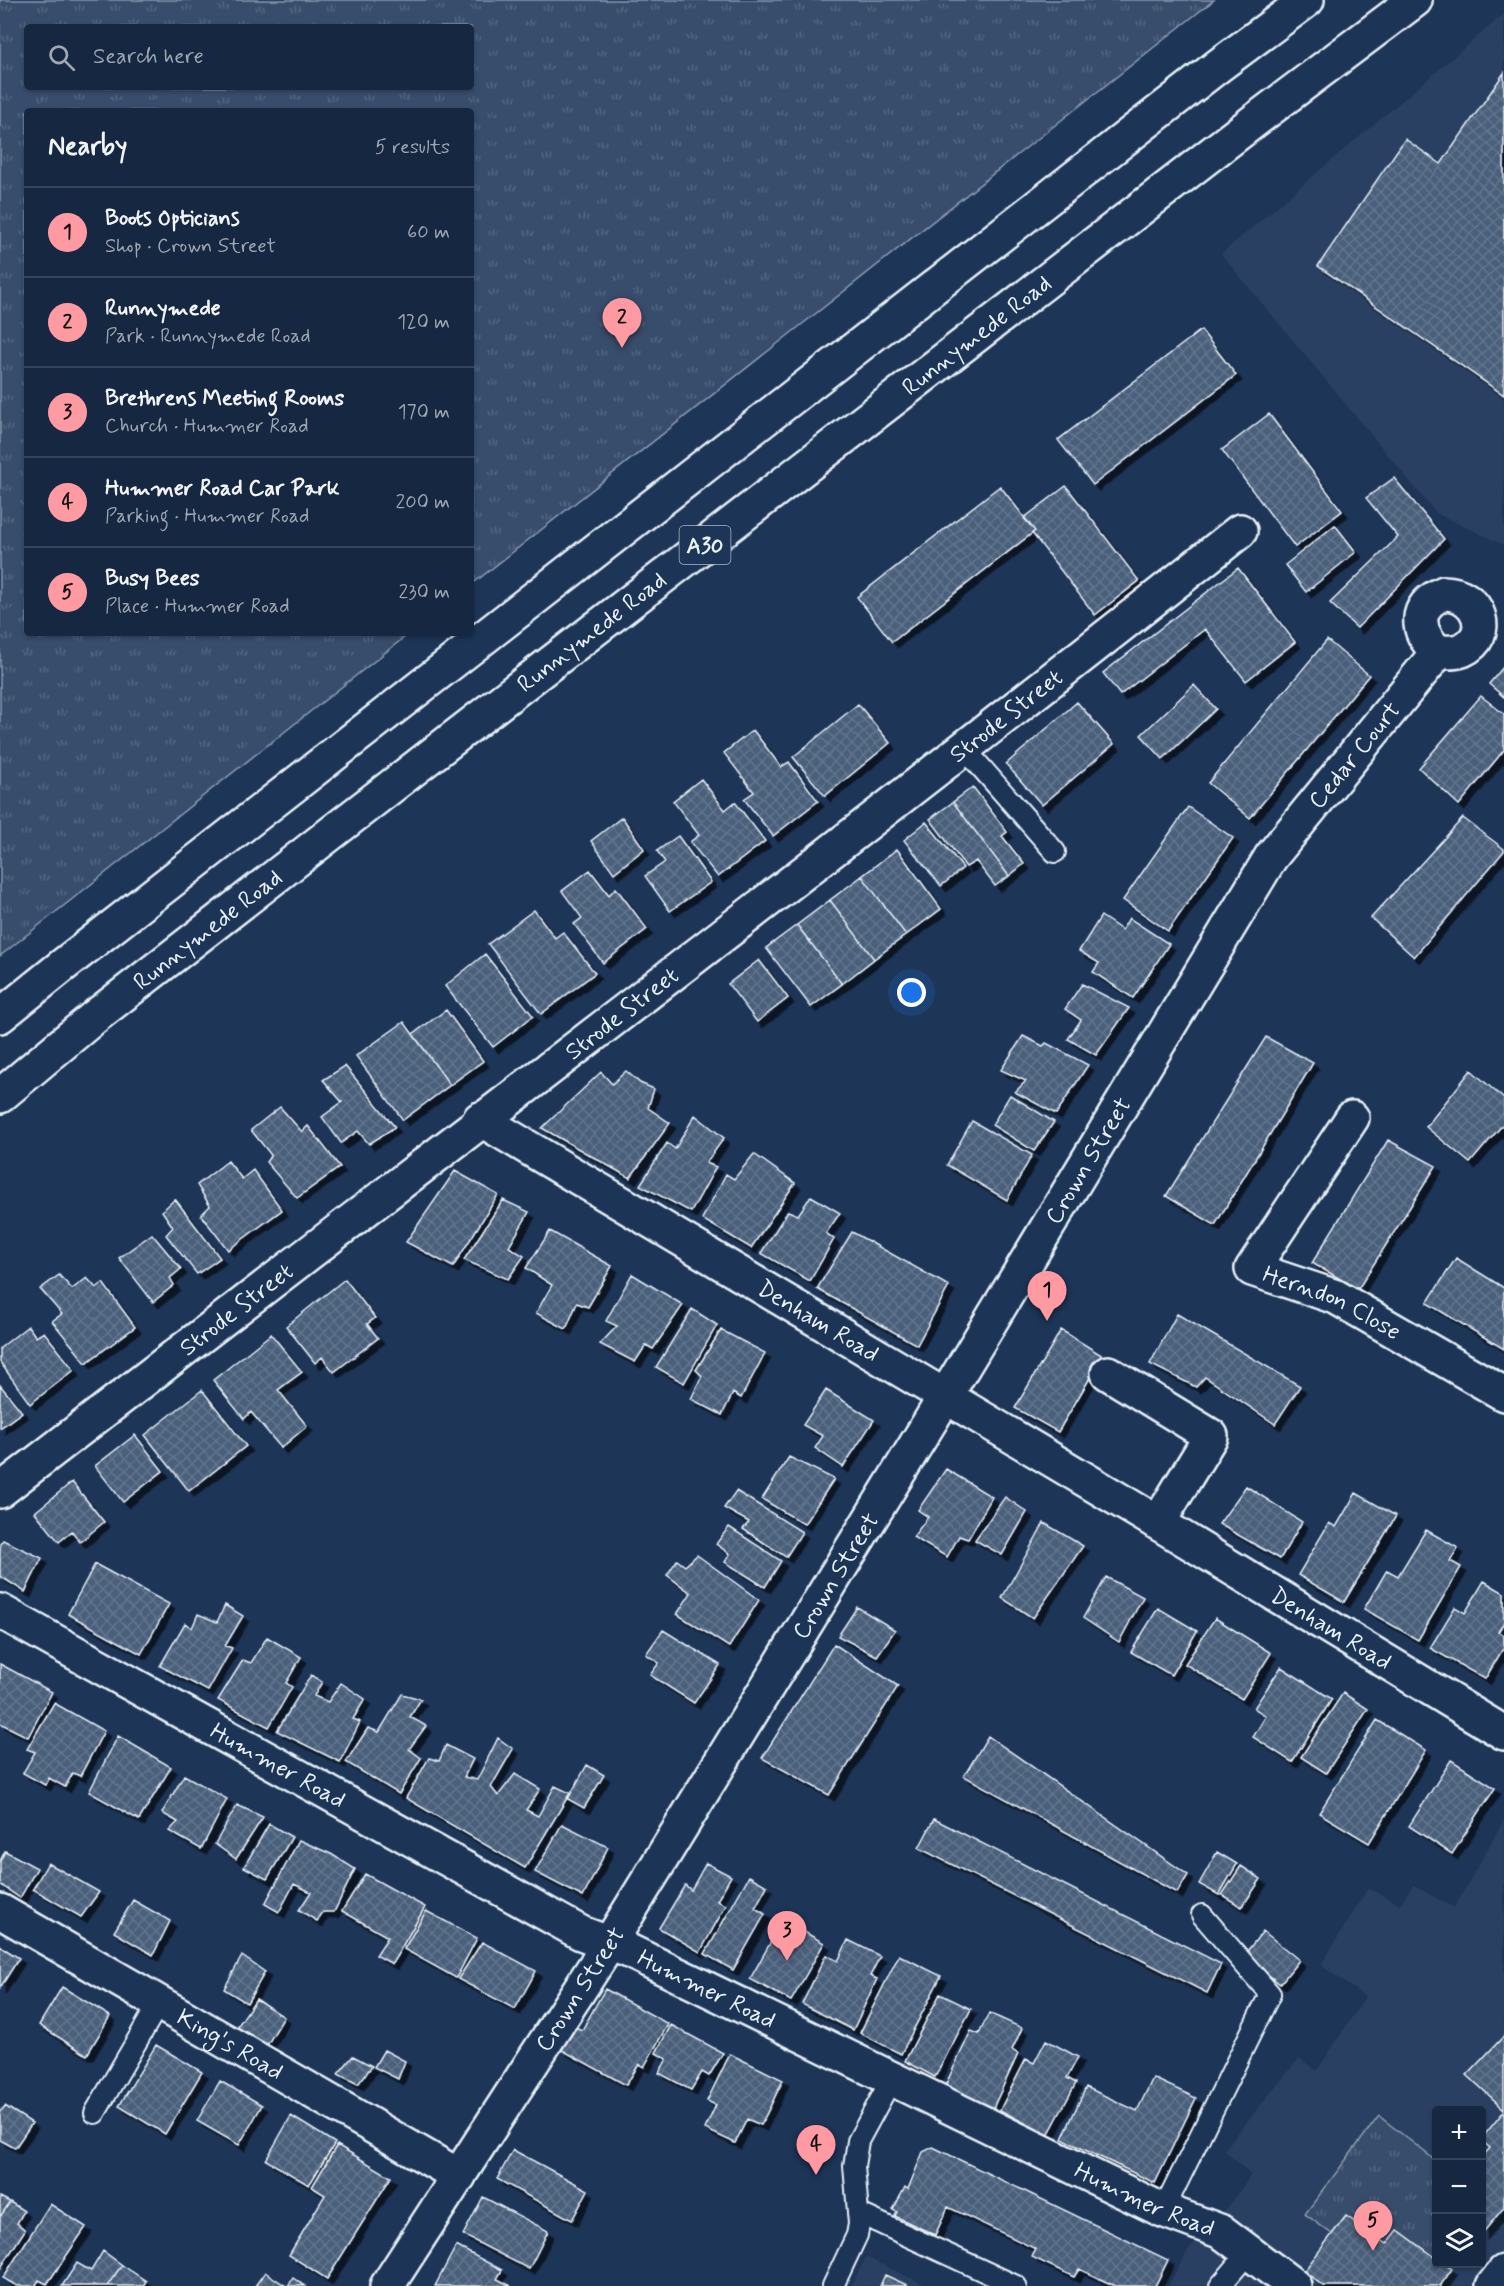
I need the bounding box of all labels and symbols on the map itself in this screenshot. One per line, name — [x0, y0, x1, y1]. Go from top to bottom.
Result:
street label: Runnymede Road — [896, 269, 1058, 404]
pin: 2 — [602, 298, 642, 348]
road number: A30 — [680, 526, 730, 564]
street label: Runnymede Road — [511, 566, 673, 700]
street label: Strode Street — [944, 663, 1070, 771]
street label: Cedar Court — [1302, 696, 1408, 816]
street label: Runnymede Road — [127, 863, 289, 998]
street label: Strode Street — [559, 961, 686, 1068]
your location — [897, 978, 926, 1007]
street label: Crown Street — [1039, 1092, 1139, 1230]
street label: Strode Street — [174, 1257, 300, 1364]
street label: Herndon Close — [1258, 1260, 1406, 1348]
pin: 1 — [1028, 1272, 1066, 1321]
street label: Denham Road — [751, 1274, 884, 1370]
street label: Crown Street — [786, 1508, 887, 1645]
street label: Denham Road — [1264, 1581, 1397, 1678]
street label: Hummer Road — [204, 1716, 351, 1816]
pin: 3 — [768, 1912, 806, 1961]
street label: Crown Street — [529, 1922, 633, 2058]
street label: Hummer Road — [632, 1943, 780, 2037]
street label: King's Road — [171, 2002, 288, 2088]
pin: 4 — [796, 2126, 836, 2175]
street label: Hummer Road — [1069, 2156, 1219, 2245]
pin: 5 — [1354, 2202, 1392, 2251]

